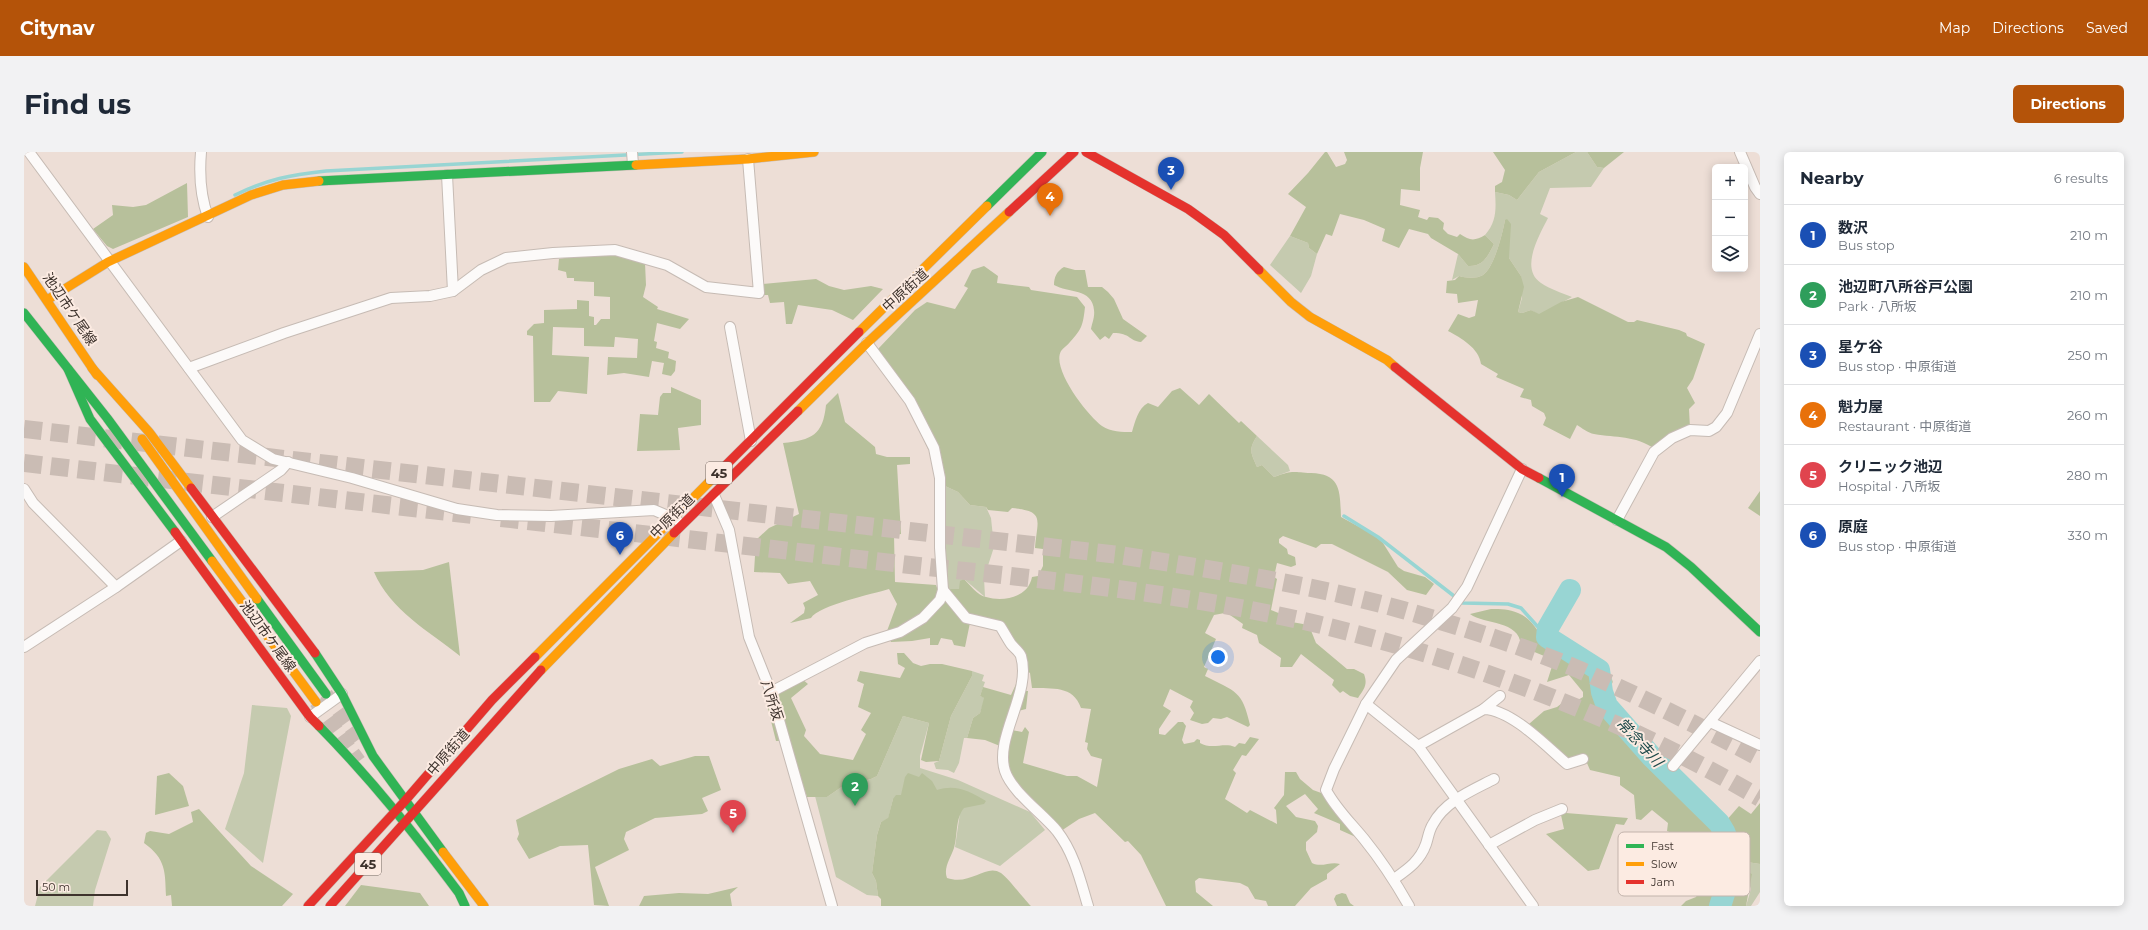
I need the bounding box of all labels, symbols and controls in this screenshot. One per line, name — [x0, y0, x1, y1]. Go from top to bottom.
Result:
text: Citynav — [20, 17, 95, 40]
text: Map — [1939, 19, 1970, 37]
text: Directions — [1992, 19, 2064, 37]
text: Saved — [2086, 19, 2128, 37]
button: Directions — [2013, 85, 2124, 123]
text: Find us — [24, 87, 131, 121]
pin: 3 — [1158, 157, 1184, 190]
map controls — [1712, 164, 1748, 272]
button: + — [1712, 164, 1748, 200]
text: Nearby — [1800, 168, 1864, 188]
text: 6 results — [2054, 170, 2108, 186]
pin: 4 — [1037, 183, 1063, 216]
button: − — [1712, 200, 1748, 236]
text: 数沢 — [1838, 218, 1868, 237]
text: 1 — [1810, 227, 1816, 243]
text: 210 m — [2070, 227, 2108, 243]
button: layers — [1712, 236, 1748, 272]
text: Bus stop — [1838, 237, 1895, 253]
street label: 中原街道 — [878, 265, 932, 315]
street label: 池辺市ケ尾線 — [39, 269, 101, 349]
text: 池辺町八所谷戸公園 — [1838, 277, 1973, 296]
text: 2 — [1809, 287, 1817, 303]
text: 210 m — [2070, 287, 2108, 303]
text: Park · 八所坂 — [1838, 298, 1917, 314]
text: 星ケ谷 — [1838, 337, 1883, 356]
text: 3 — [1809, 347, 1817, 363]
text: 250 m — [2067, 347, 2108, 363]
text: Bus stop · 中原街道 — [1838, 358, 1957, 374]
text: 魁力屋 — [1838, 397, 1883, 416]
text: 4 — [1809, 407, 1817, 423]
text: 260 m — [2067, 407, 2108, 423]
text: Restaurant · 中原街道 — [1838, 418, 1972, 434]
text: クリニック池辺 — [1838, 457, 1943, 476]
road number: 45 — [706, 462, 732, 484]
pin: 1 — [1549, 464, 1575, 497]
text: 5 — [1809, 467, 1817, 483]
text: 280 m — [2067, 467, 2108, 483]
text: Hospital · 八所坂 — [1838, 478, 1941, 494]
street label: 中原街道 — [646, 490, 698, 542]
text: 原庭 — [1838, 517, 1868, 536]
pin: 6 — [607, 522, 633, 555]
text: 6 — [1809, 527, 1817, 543]
text: 330 m — [2068, 527, 2108, 543]
text: Bus stop · 中原街道 — [1838, 538, 1957, 554]
street label: 池辺市ケ尾線 — [236, 597, 300, 675]
your location — [1208, 647, 1228, 667]
street label: 八所坂 — [757, 677, 787, 723]
water label: 常念寺川 — [1613, 713, 1668, 772]
street label: 中原街道 — [423, 725, 473, 779]
pin: 2 — [842, 773, 868, 806]
pin: 5 — [720, 800, 746, 833]
legend — [1618, 832, 1750, 896]
text: Fast — [1651, 839, 1675, 853]
road number: 45 — [355, 853, 381, 875]
text: Slow — [1651, 857, 1677, 871]
text: Jam — [1650, 875, 1675, 889]
scale bar — [36, 878, 128, 897]
text: 50 m — [42, 880, 70, 894]

